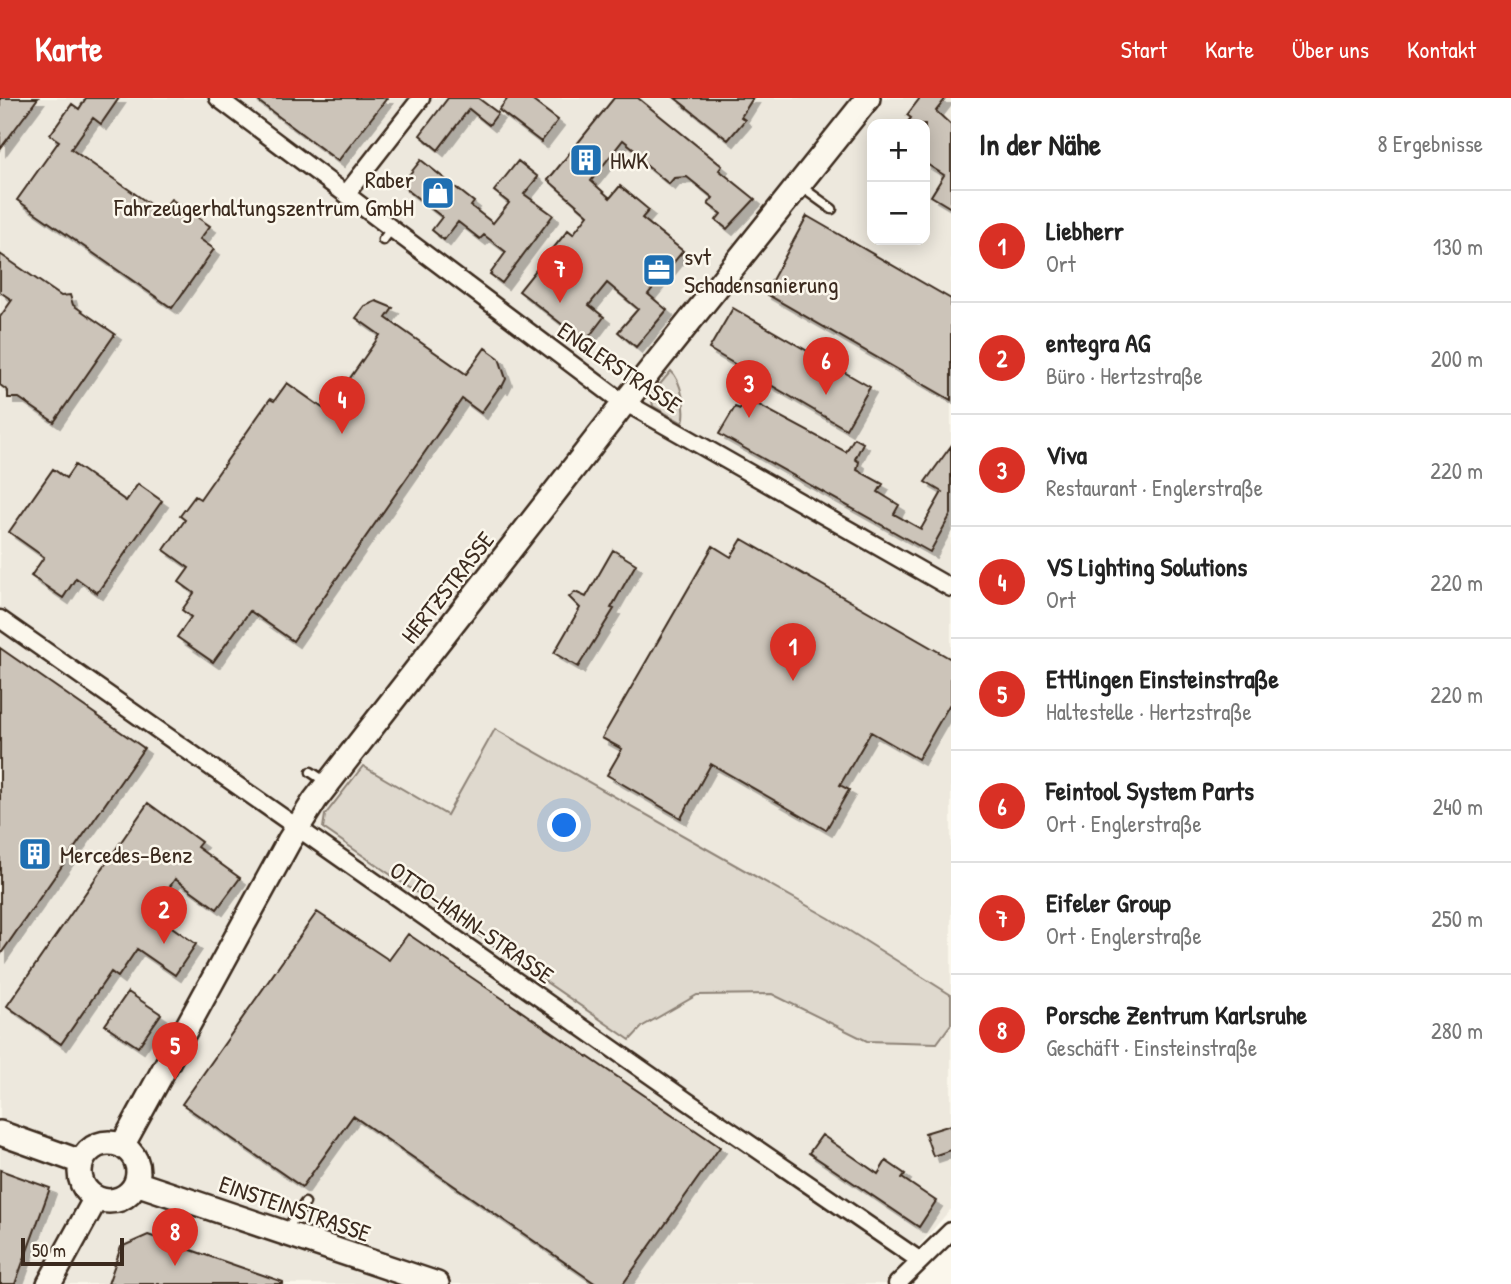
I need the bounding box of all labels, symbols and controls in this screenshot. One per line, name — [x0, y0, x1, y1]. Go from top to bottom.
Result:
text: Karte — [35, 27, 102, 71]
text: Start — [1121, 33, 1167, 65]
text: Karte — [1205, 33, 1254, 65]
text: Über uns — [1292, 33, 1369, 65]
text: Kontakt — [1407, 33, 1476, 65]
map controls — [867, 119, 930, 245]
button: + — [867, 119, 930, 182]
text: In der Nähe — [979, 124, 1101, 164]
text: 8 Ergebnisse — [1377, 128, 1483, 159]
building icon: HWK — [567, 141, 605, 179]
place label: HWK — [610, 144, 649, 176]
place label: Raber Fahrzeugerhaltungszentrum GmbH — [113, 163, 414, 223]
shop icon: Raber Fahrzeugerhaltungszentrum GmbH — [419, 174, 457, 212]
button: − — [867, 182, 930, 245]
text: Liebherr — [1046, 213, 1124, 248]
text: 1 — [998, 231, 1006, 262]
text: 130 m — [1433, 231, 1483, 262]
place label: svt Schadensanierung — [684, 240, 838, 300]
pin: 7 — [537, 245, 583, 303]
text: Ort — [1046, 248, 1076, 279]
office icon: svt Schadensanierung — [640, 251, 678, 289]
street label: ENGLERSTRASSE — [552, 314, 688, 420]
text: entegra AG — [1046, 325, 1150, 360]
pin: 6 — [803, 337, 849, 395]
text: 2 — [997, 343, 1007, 374]
text: 200 m — [1431, 343, 1483, 374]
pin: 3 — [726, 360, 772, 418]
text: Büro · Hertzstraße — [1046, 360, 1203, 391]
pin: 4 — [319, 376, 365, 434]
text: Viva — [1046, 437, 1087, 472]
text: 3 — [997, 455, 1007, 486]
text: 220 m — [1430, 455, 1483, 486]
text: Restaurant · Englerstraße — [1046, 472, 1263, 503]
street label: HERTZSTRASSE — [393, 524, 501, 650]
text: VS Lighting Solutions — [1046, 549, 1247, 584]
text: 4 — [998, 567, 1006, 598]
text: 220 m — [1430, 567, 1483, 598]
text: Ort — [1046, 584, 1076, 615]
pin: 1 — [770, 623, 816, 681]
text: Ettlingen Einsteinstraße — [1046, 661, 1279, 696]
text: 5 — [997, 679, 1007, 710]
text: 220 m — [1430, 679, 1483, 710]
text: Haltestelle · Hertzstraße — [1046, 696, 1252, 727]
text: Feintool System Parts — [1046, 773, 1254, 808]
text: 6 — [997, 791, 1007, 822]
text: 240 m — [1432, 791, 1483, 822]
your location — [547, 808, 581, 842]
text: Ort · Englerstraße — [1046, 808, 1202, 839]
building icon: Mercedes-Benz — [16, 835, 54, 873]
place label: Mercedes-Benz — [60, 838, 193, 870]
street label: OTTO-HAHN-STRASSE — [384, 854, 561, 991]
text: Eifeler Group — [1046, 885, 1171, 920]
pin: 2 — [141, 886, 187, 944]
text: 7 — [996, 903, 1008, 934]
text: 250 m — [1431, 903, 1483, 934]
text: Ort · Englerstraße — [1046, 920, 1202, 951]
text: Porsche Zentrum Karlsruhe — [1046, 997, 1307, 1032]
text: 8 — [997, 1015, 1007, 1046]
text: 280 m — [1431, 1015, 1483, 1046]
pin: 5 — [152, 1022, 198, 1080]
text: Geschäft · Einsteinstraße — [1046, 1032, 1257, 1063]
street label: EINSTEINSTRASSE — [215, 1167, 375, 1249]
pin: 8 — [152, 1208, 198, 1266]
scale bar — [21, 1235, 124, 1267]
text: 50 m — [32, 1237, 66, 1263]

